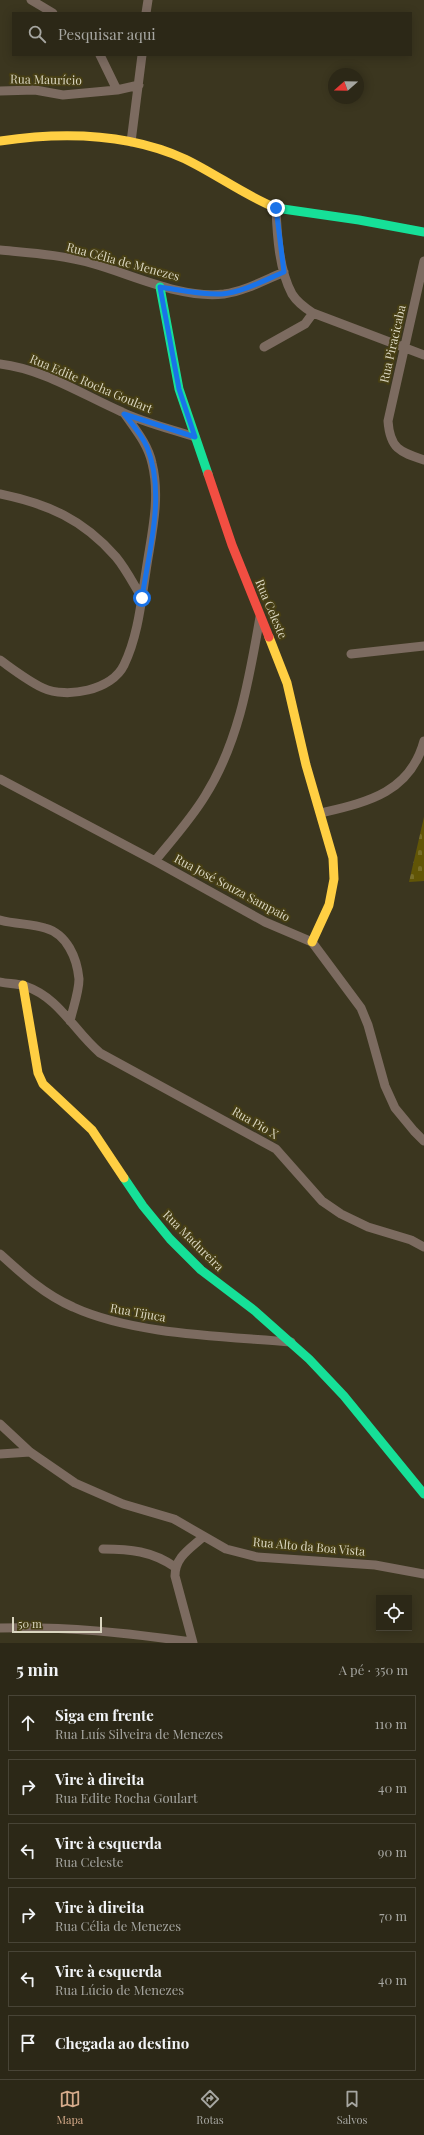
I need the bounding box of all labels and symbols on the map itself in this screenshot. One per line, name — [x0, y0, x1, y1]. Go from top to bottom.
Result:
north arrow — [328, 68, 364, 104]
street label: Rua Maurício — [10, 70, 82, 88]
route end — [267, 199, 285, 217]
street label: Rua Célia de Menezes — [65, 238, 182, 284]
street label: Rua Piracicaba — [375, 303, 409, 384]
street label: Rua Edite Rocha Goulart — [28, 350, 156, 416]
street label: Rua Celeste — [252, 577, 292, 641]
route start — [133, 589, 151, 607]
street label: Rua José Souza Sampaio — [172, 850, 294, 925]
street label: Rua Pio X — [229, 1102, 282, 1142]
street label: Rua Madureira — [160, 1206, 228, 1274]
street label: Rua Tijuca — [109, 1299, 167, 1325]
street label: Rua Alto da Boa Vista — [252, 1533, 366, 1559]
scale bar — [12, 1615, 102, 1634]

